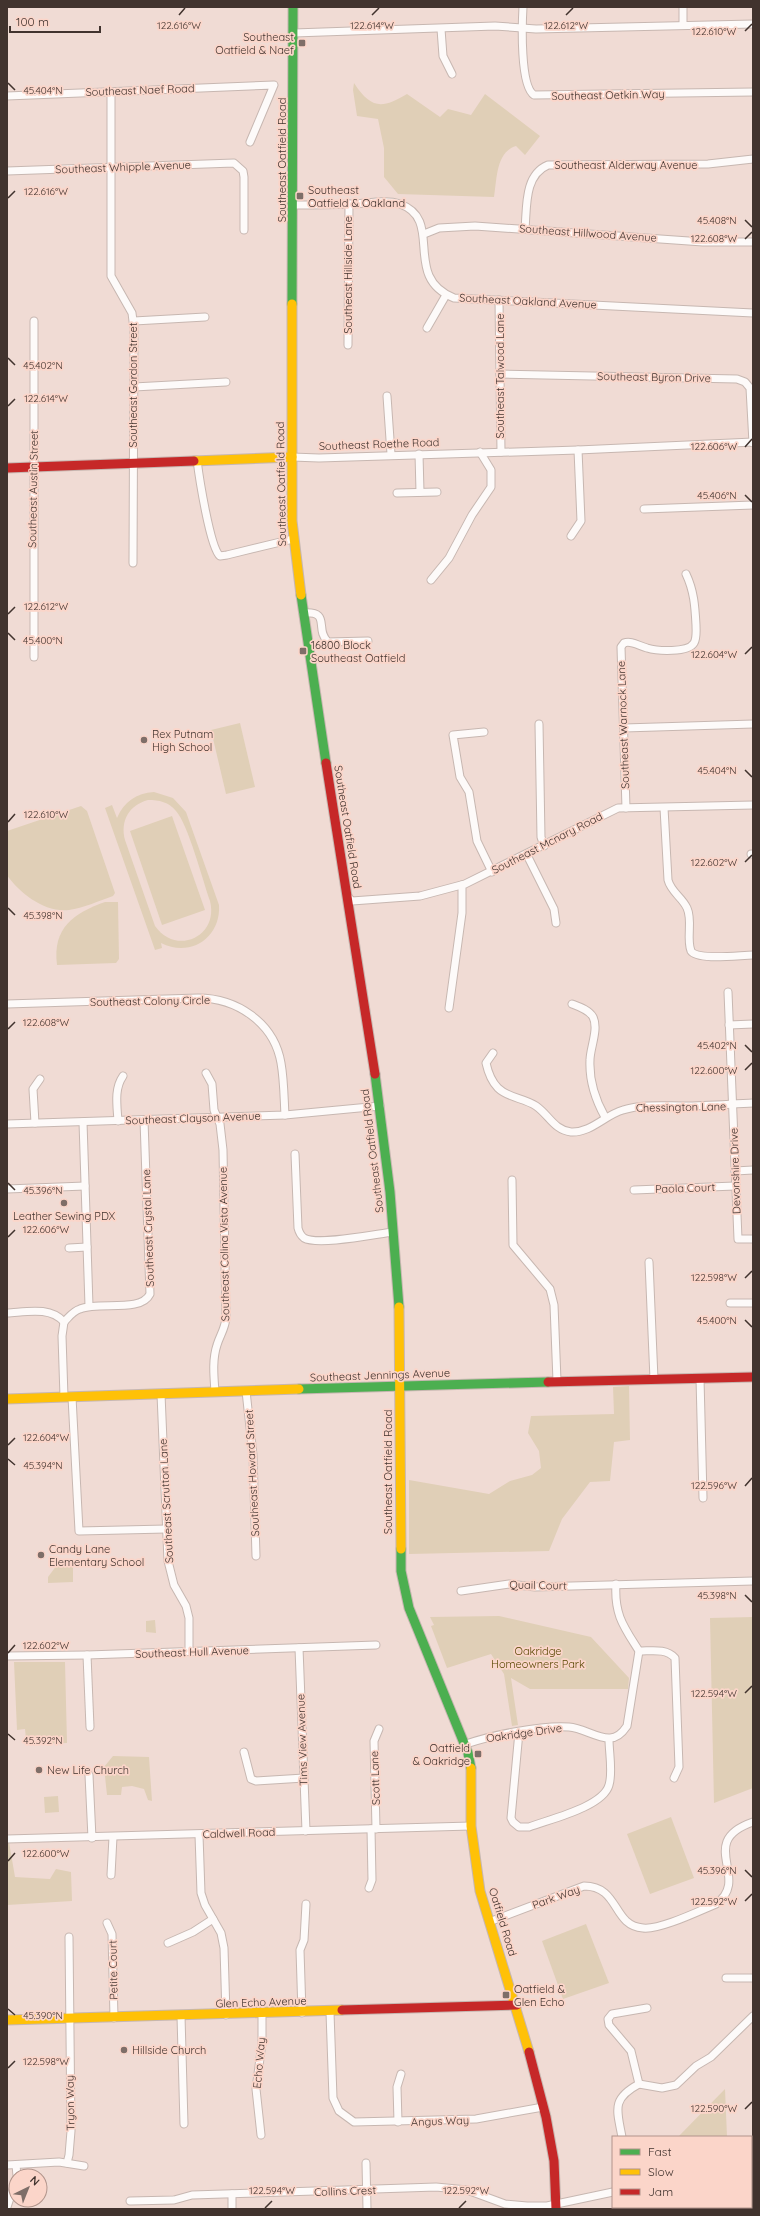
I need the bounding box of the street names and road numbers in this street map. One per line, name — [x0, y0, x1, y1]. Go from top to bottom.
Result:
street label: Southeast Naef Road — [85, 81, 195, 99]
street label: Southeast Oetkin Way — [551, 87, 665, 103]
street label: Southeast Oatfield Road — [275, 98, 289, 222]
street label: Southeast Whipple Avenue — [55, 158, 191, 176]
street label: Southeast Alderway Avenue — [555, 158, 697, 172]
street label: Southeast Hillside Lane — [341, 216, 355, 334]
street label: Southeast Hillwood Avenue — [519, 221, 657, 245]
street label: Southeast Oakland Avenue — [459, 290, 597, 312]
street label: Southeast Talwood Lane — [493, 314, 507, 438]
street label: Southeast Gordon Street — [126, 322, 140, 447]
street label: Southeast Byron Drive — [597, 369, 711, 385]
street label: Southeast Oatfield Road — [273, 422, 289, 546]
street label: Southeast Austin Street — [25, 430, 41, 548]
street label: Southeast Roethe Road — [319, 435, 439, 453]
street label: Southeast Warnock Lane — [614, 661, 632, 789]
street label: Southeast Oatfield Road — [331, 764, 365, 890]
street label: Southeast Mcnary Road — [489, 809, 605, 877]
street label: Southeast Colony Circle — [90, 993, 210, 1009]
street label: Southeast Oatfield Road — [357, 1088, 387, 1214]
street label: Chessington Lane — [636, 1099, 726, 1115]
street label: Southeast Clayson Avenue — [125, 1109, 261, 1127]
street label: Devonshire Drive — [726, 1128, 744, 1214]
street label: Southeast Colina Vista Avenue — [216, 1167, 232, 1321]
street label: Southeast Crystal Lane — [139, 1169, 157, 1287]
street label: Paola Court — [655, 1180, 716, 1196]
street label: Southeast Jennings Avenue — [310, 1366, 450, 1384]
street label: Southeast Howard Street — [242, 1409, 262, 1537]
street label: Southeast Oatfield Road — [381, 1410, 395, 1534]
street label: Southeast Scrutton Lane — [156, 1438, 176, 1564]
street label: Quail Court — [509, 1578, 567, 1593]
street label: Southeast Hull Avenue — [135, 1643, 249, 1661]
street label: Tims View Avenue — [293, 1694, 311, 1786]
street label: Oakridge Drive — [485, 1721, 563, 1745]
street label: Scott Lane — [367, 1751, 383, 1805]
street label: Caldwell Road — [202, 1825, 276, 1841]
street label: Park Way — [530, 1882, 582, 1912]
street label: Oatfield Road — [486, 1886, 520, 1958]
street label: Petite Court — [105, 1940, 121, 2000]
street label: Glen Echo Avenue — [215, 1993, 307, 2011]
street label: Echo Way — [250, 2037, 268, 2089]
street label: Tryon Way — [63, 2075, 77, 2131]
street label: Angus Way — [411, 2113, 469, 2129]
street label: Collins Crest — [314, 2183, 377, 2199]

